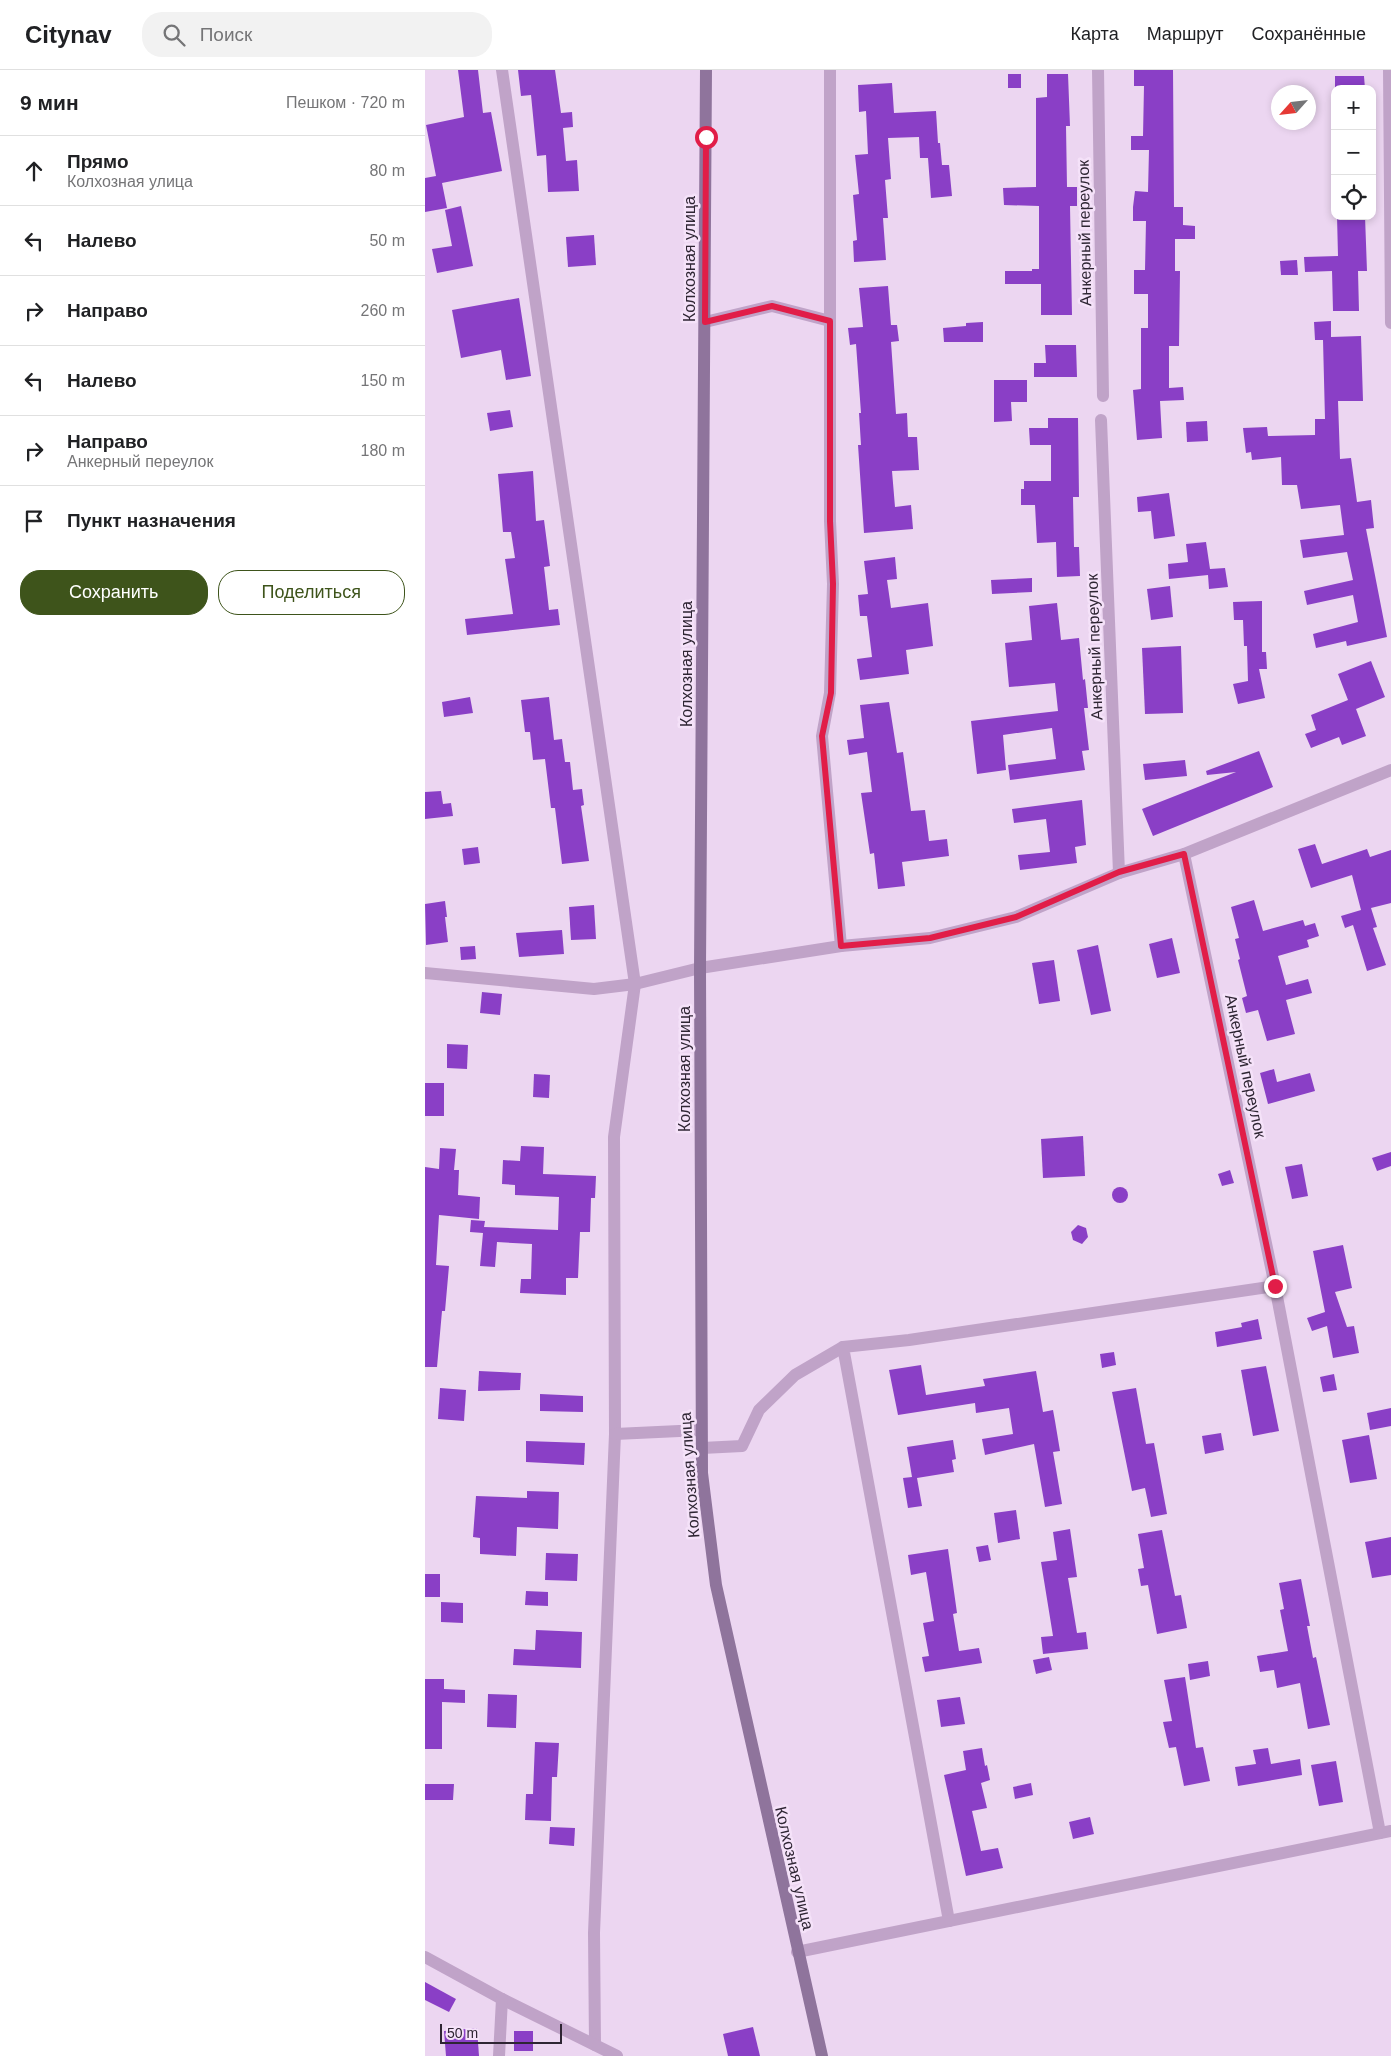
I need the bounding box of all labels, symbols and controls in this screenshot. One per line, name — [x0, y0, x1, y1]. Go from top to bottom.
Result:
search box — [142, 12, 492, 57]
text: Citynav — [25, 21, 112, 48]
icon: search — [160, 21, 188, 49]
text: Поиск — [200, 24, 252, 45]
text: Карта — [1071, 24, 1119, 44]
text: Маршрут — [1147, 24, 1223, 44]
text: Сохранённые — [1251, 24, 1366, 44]
north arrow — [1271, 85, 1316, 130]
map controls — [1331, 85, 1376, 220]
button: + — [1331, 85, 1376, 130]
text: 9 мин — [20, 91, 79, 114]
text: Пешком · 720 m — [286, 94, 405, 111]
route start — [695, 126, 718, 149]
button: − — [1331, 130, 1376, 175]
text: Прямо — [67, 151, 129, 172]
icon: ahead — [20, 157, 48, 185]
street label: Анкерный переулок — [1075, 159, 1094, 306]
text: 80 m — [369, 162, 405, 179]
text: Колхозная улица — [67, 173, 193, 190]
button: locate — [1331, 175, 1376, 220]
street label: Колхозная улица — [681, 196, 698, 322]
icon: left — [20, 227, 48, 255]
text: Налево — [67, 230, 137, 251]
text: 50 m — [369, 232, 405, 249]
icon: right — [20, 297, 48, 325]
text: Направо — [67, 300, 148, 321]
text: 260 m — [361, 302, 405, 319]
icon: left — [20, 367, 48, 395]
text: Налево — [67, 370, 137, 391]
text: 150 m — [361, 372, 405, 389]
text: Направо — [67, 431, 148, 452]
icon: right — [20, 437, 48, 465]
text: 180 m — [361, 442, 405, 459]
text: Анкерный переулок — [67, 453, 213, 470]
icon: arrive — [20, 507, 48, 535]
text: Пункт назначения — [67, 510, 236, 531]
button: Сохранить — [20, 570, 208, 615]
button: Поделиться — [218, 570, 405, 615]
street label: Анкерный переулок — [1083, 573, 1106, 720]
street label: Колхозная улица — [678, 601, 695, 727]
street label: Анкерный переулок — [1222, 993, 1269, 1140]
street label: Колхозная улица — [676, 1006, 693, 1132]
route end — [1264, 1275, 1287, 1298]
street label: Колхозная улица — [677, 1411, 702, 1538]
street label: Колхозная улица — [772, 1805, 817, 1931]
scale bar — [440, 2021, 563, 2044]
text: 50 m — [447, 2025, 478, 2041]

